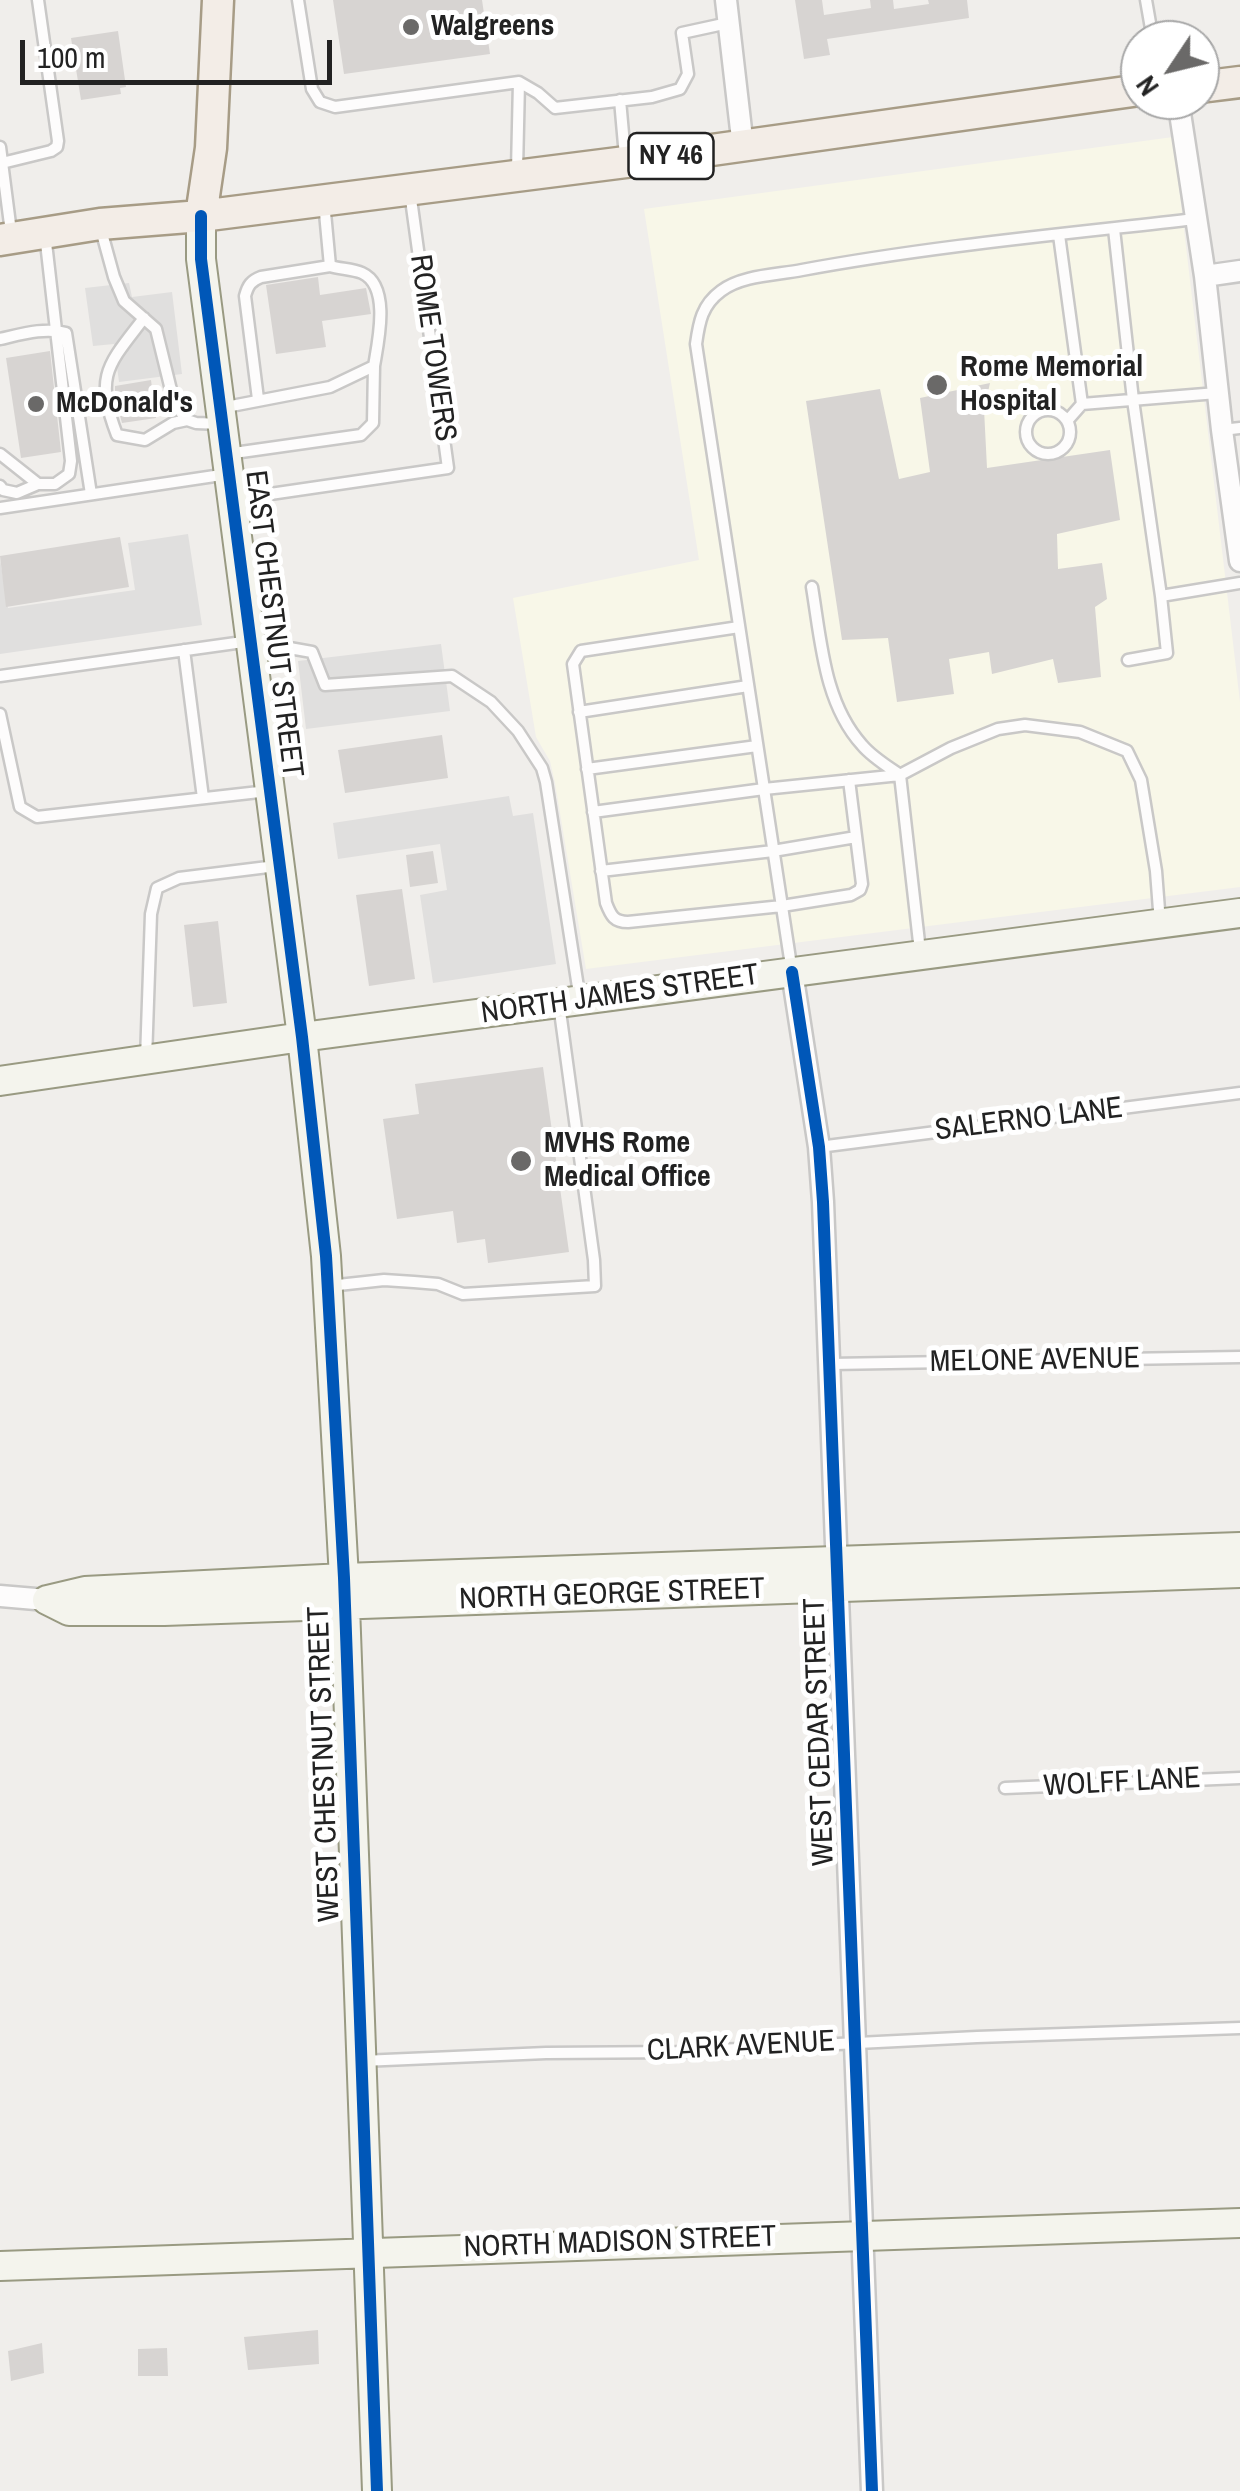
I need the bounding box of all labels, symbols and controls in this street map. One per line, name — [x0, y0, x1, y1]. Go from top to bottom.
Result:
place label: Walgreens — [431, 9, 555, 45]
marker: Walgreens — [400, 16, 422, 38]
scale bar — [25, 20, 338, 82]
north arrow — [1120, 20, 1220, 120]
text: 100 m — [37, 37, 105, 77]
text: N — [1127, 68, 1167, 104]
road number: NY 46 — [628, 133, 714, 179]
street label: ROME TOWERS — [401, 252, 463, 444]
place label: Rome Memorial Hospital — [960, 350, 1143, 420]
marker: Rome Memorial Hospital — [924, 372, 950, 398]
place label: McDonald's — [56, 386, 193, 422]
marker: McDonald's — [25, 393, 47, 415]
street label: EAST CHESTNUT STREET — [236, 469, 310, 779]
street label: NORTH JAMES STREET — [479, 958, 761, 1032]
street label: SALERNO LANE — [933, 1091, 1125, 1149]
place label: MVHS Rome Medical Office — [544, 1126, 711, 1196]
marker: MVHS Rome Medical Office — [508, 1148, 534, 1174]
street label: MELONE AVENUE — [930, 1341, 1140, 1381]
street label: NORTH GEORGE STREET — [459, 1572, 765, 1618]
street label: WEST CEDAR STREET — [797, 1598, 843, 1866]
street label: WEST CHESTNUT STREET — [302, 1606, 348, 1922]
street label: WOLFF LANE — [1043, 1761, 1201, 1805]
street label: CLARK AVENUE — [646, 2024, 836, 2070]
street label: NORTH MADISON STREET — [463, 2220, 777, 2266]

